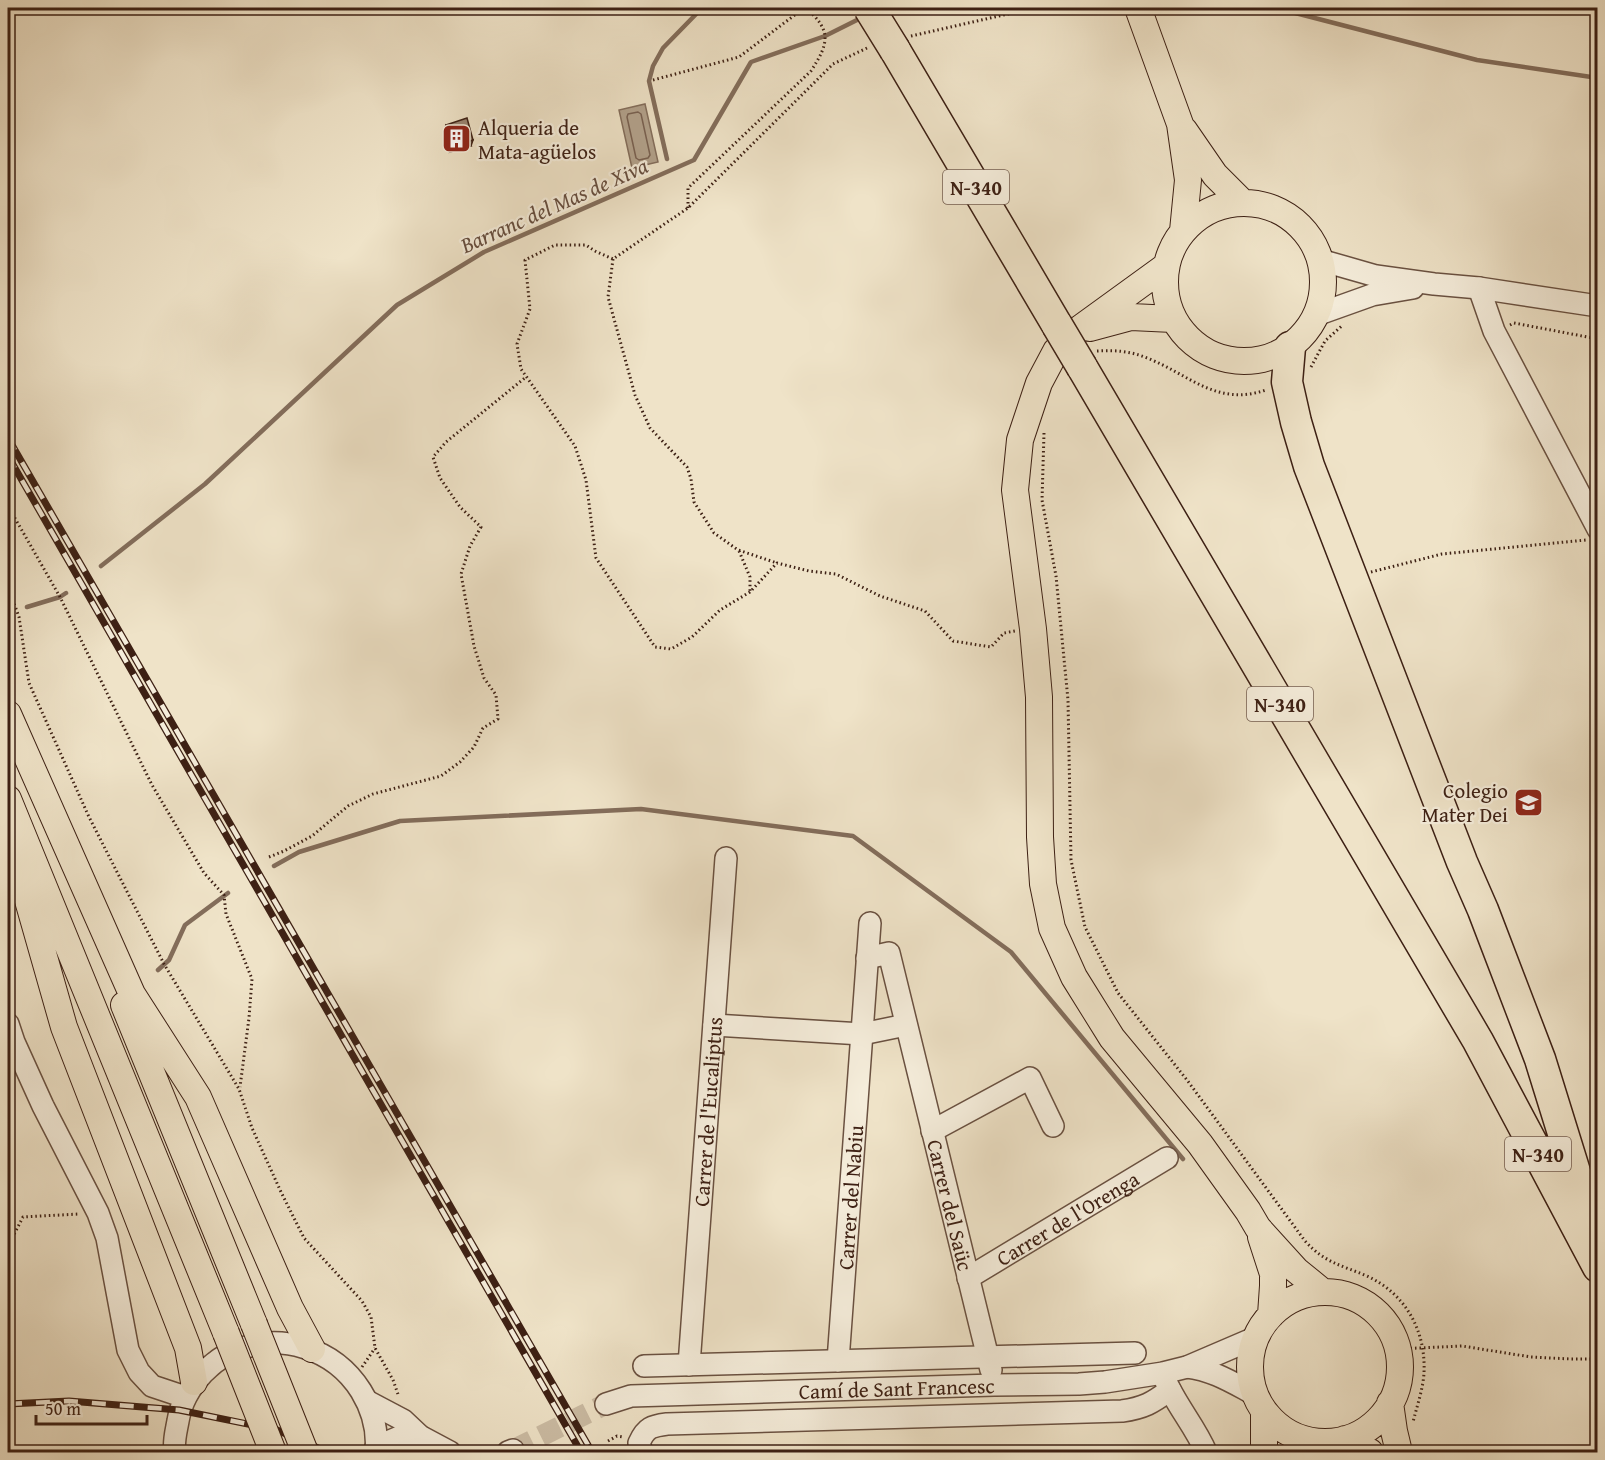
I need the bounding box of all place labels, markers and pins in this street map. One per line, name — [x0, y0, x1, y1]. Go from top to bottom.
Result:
place label: Alqueria de Mata-agüelos — [478, 112, 596, 167]
building icon: Alqueria de Mata-agüelos — [441, 123, 473, 155]
place label: Colegio Mater Dei — [1422, 775, 1508, 830]
school or university icon: Colegio Mater Dei — [1513, 786, 1545, 818]

